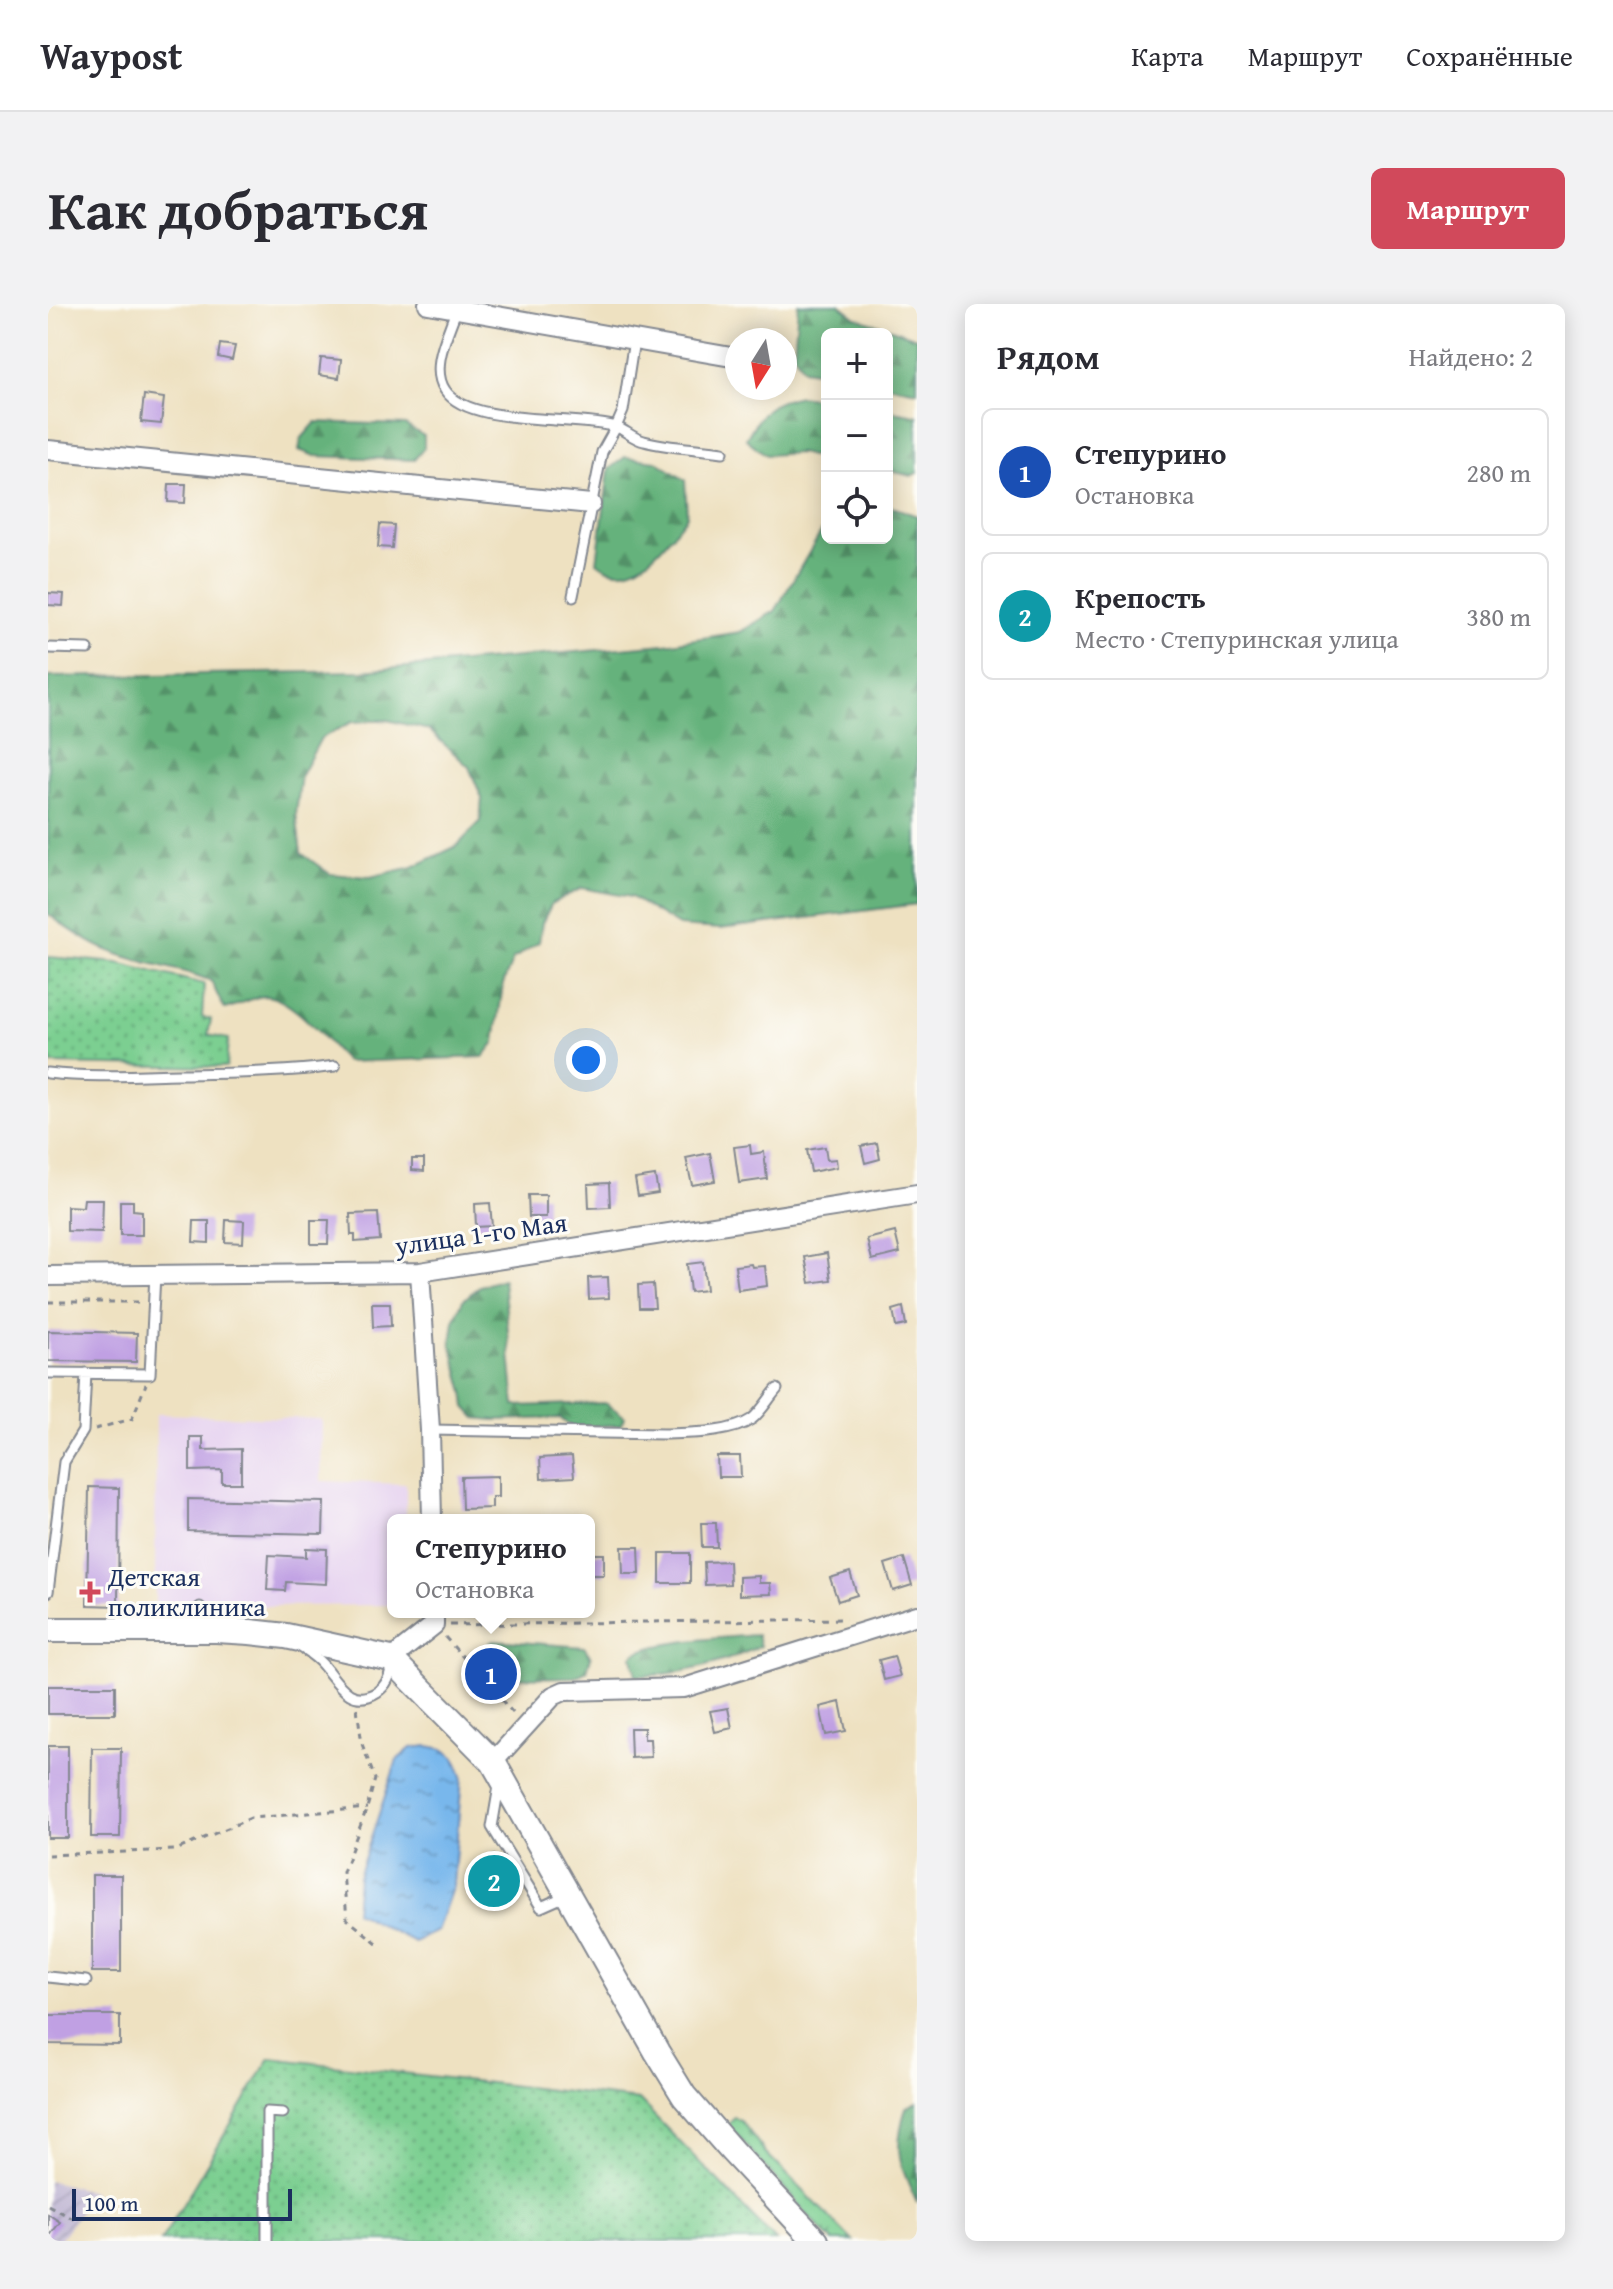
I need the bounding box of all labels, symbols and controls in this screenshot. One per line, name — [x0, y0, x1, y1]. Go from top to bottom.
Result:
text: Waypost — [40, 27, 182, 83]
text: Карта — [1131, 35, 1204, 76]
text: Маршрут — [1248, 35, 1362, 76]
text: Сохранённые — [1406, 35, 1573, 76]
text: Как добраться — [48, 167, 428, 250]
button: Маршрут — [1371, 168, 1565, 249]
north arrow — [725, 328, 797, 400]
map controls — [821, 328, 893, 544]
button: + — [821, 328, 893, 400]
text: Рядом — [997, 332, 1100, 381]
text: Найдено: 2 — [1409, 337, 1533, 376]
button: − — [821, 400, 893, 472]
text: Степурино — [1075, 431, 1227, 475]
text: 1 — [1018, 453, 1032, 492]
text: 280 m — [1466, 453, 1531, 492]
button: locate — [821, 472, 893, 544]
text: Остановка — [1075, 475, 1194, 514]
text: Крепость — [1075, 575, 1206, 619]
text: 2 — [1018, 597, 1032, 636]
text: 380 m — [1466, 597, 1531, 636]
text: Место · Степуринская улица — [1075, 619, 1399, 658]
your location — [566, 1040, 606, 1080]
street label: улица 1-го Мая — [391, 1202, 569, 1265]
popup — [387, 1514, 595, 1618]
text: Степурино — [415, 1525, 567, 1569]
place label: Детская поликлиника — [107, 1557, 266, 1626]
text: Остановка — [415, 1569, 534, 1608]
marker: Детская поликлиника — [79, 1581, 101, 1603]
pin: 1 — [465, 1644, 517, 1704]
pin: 2 — [468, 1851, 520, 1911]
scale bar — [72, 2185, 292, 2221]
text: 100 m — [84, 2187, 139, 2219]

